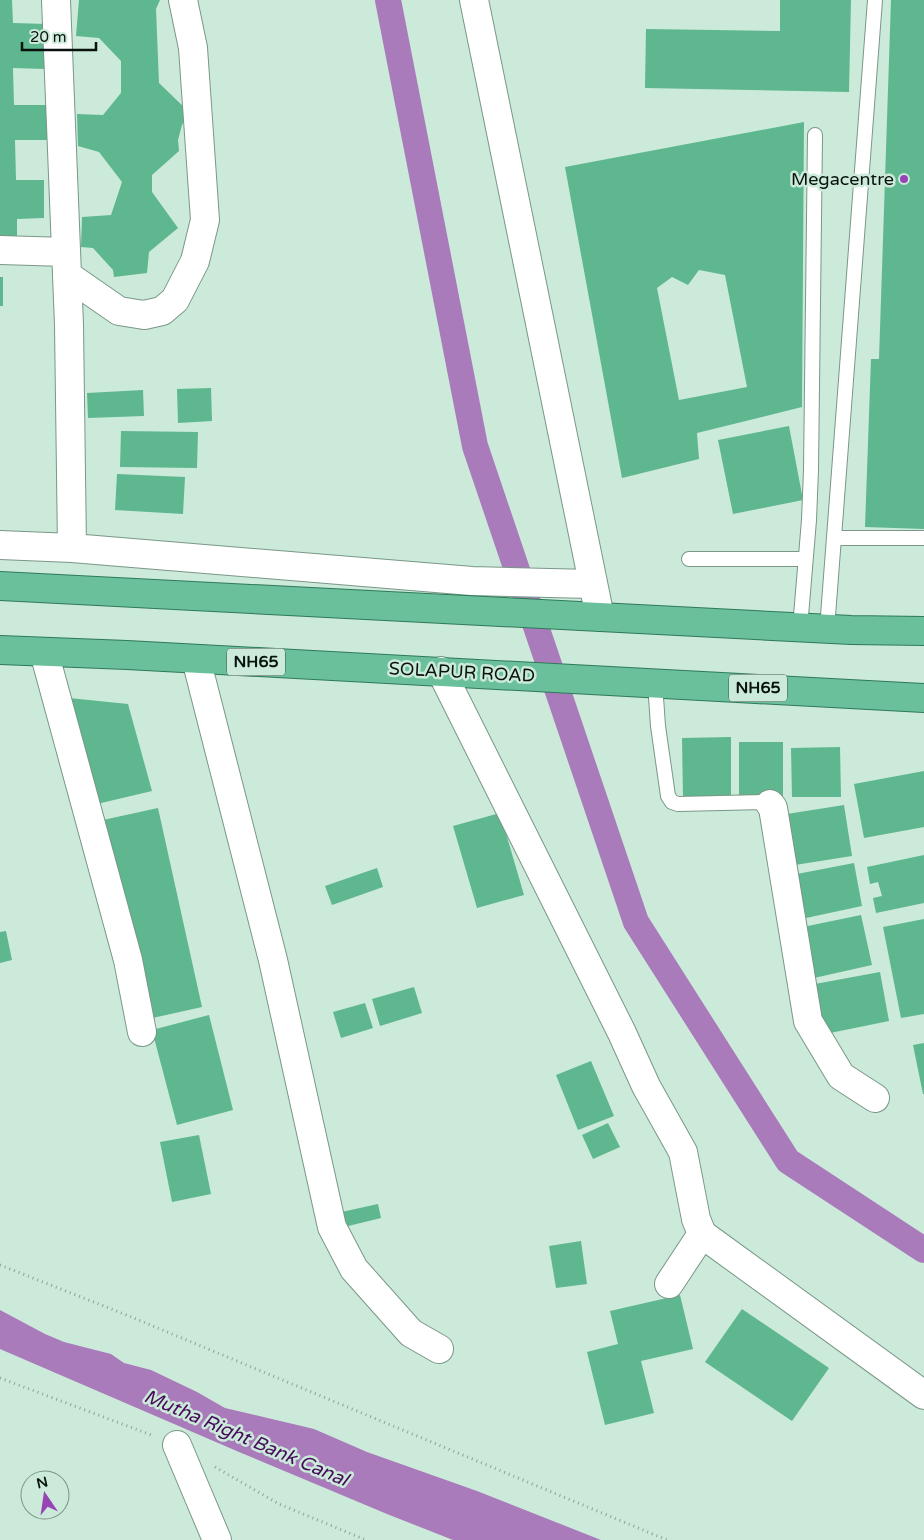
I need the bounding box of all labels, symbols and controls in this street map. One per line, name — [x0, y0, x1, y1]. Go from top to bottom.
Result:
scale bar — [22, 20, 96, 52]
text: 20 m — [30, 28, 67, 46]
place label: Megacentre — [791, 168, 894, 190]
marker: Megacentre — [898, 173, 910, 185]
road number: NH65 — [227, 649, 285, 676]
street label: SOLAPUR ROAD — [388, 657, 536, 687]
road number: NH65 — [729, 674, 787, 701]
water label: Mutha Right Bank Canal — [141, 1385, 353, 1492]
north arrow — [20, 1470, 70, 1520]
text: N — [35, 1473, 50, 1492]

